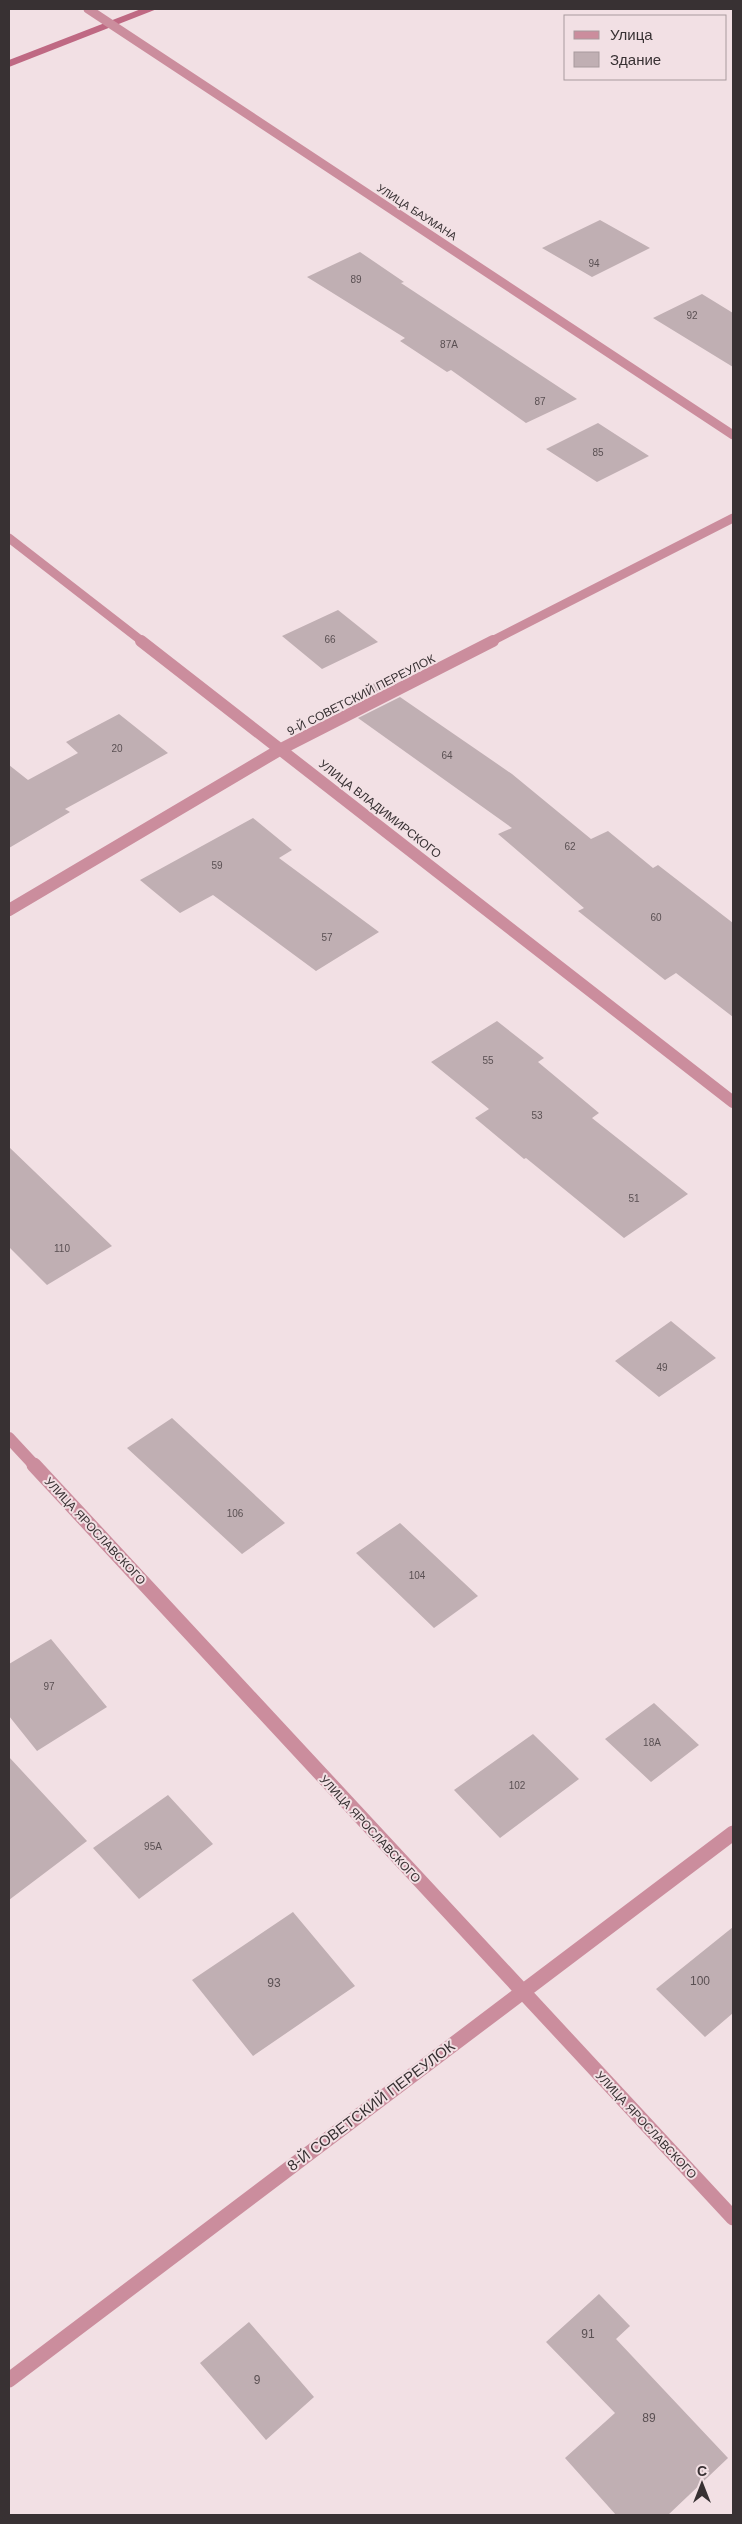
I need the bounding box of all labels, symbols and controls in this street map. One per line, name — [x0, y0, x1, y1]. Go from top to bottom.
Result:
legend — [564, 15, 727, 80]
text: Улица — [610, 26, 653, 43]
text: Здание — [610, 51, 661, 68]
street label: УЛИЦА БАУМАНА — [375, 182, 460, 243]
house number: 94 — [588, 258, 600, 269]
house number: 89 — [350, 274, 362, 285]
house number: 92 — [686, 310, 698, 321]
house number: 87А — [440, 339, 458, 350]
house number: 87 — [534, 396, 546, 407]
house number: 85 — [592, 447, 604, 458]
house number: 66 — [324, 634, 336, 645]
street label: 9-Й СОВЕТСКИЙ ПЕРЕУЛОК — [284, 651, 437, 738]
house number: 20 — [111, 743, 123, 754]
house number: 64 — [441, 750, 453, 761]
street label: УЛИЦА ВЛАДИМИРСКОГО — [316, 757, 444, 861]
house number: 62 — [564, 841, 576, 852]
house number: 59 — [211, 860, 223, 871]
house number: 60 — [650, 912, 662, 923]
house number: 57 — [321, 932, 333, 943]
house number: 55 — [482, 1055, 494, 1066]
house number: 53 — [531, 1110, 543, 1121]
house number: 51 — [628, 1193, 640, 1204]
house number: 110 — [54, 1243, 70, 1254]
house number: 49 — [656, 1362, 668, 1373]
street label: УЛИЦА ЯРОСЛАВСКОГО — [42, 1474, 148, 1588]
house number: 106 — [227, 1508, 244, 1519]
house number: 104 — [409, 1570, 426, 1581]
house number: 97 — [43, 1681, 55, 1692]
house number: 18А — [643, 1737, 661, 1748]
street label: УЛИЦА ЯРОСЛАВСКОГО — [317, 1772, 423, 1886]
house number: 102 — [509, 1780, 526, 1791]
house number: 95А — [144, 1841, 162, 1852]
house number: 100 — [690, 1974, 710, 1988]
house number: 93 — [267, 1976, 281, 1990]
street label: 8-Й СОВЕТСКИЙ ПЕРЕУЛОК — [284, 2037, 458, 2174]
street label: УЛИЦА ЯРОСЛАВСКОГО — [593, 2068, 699, 2182]
house number: 91 — [581, 2327, 595, 2341]
house number: 9 — [254, 2373, 261, 2387]
house number: 89 — [642, 2411, 656, 2425]
north arrow — [677, 2459, 727, 2509]
text: С — [697, 2463, 707, 2479]

